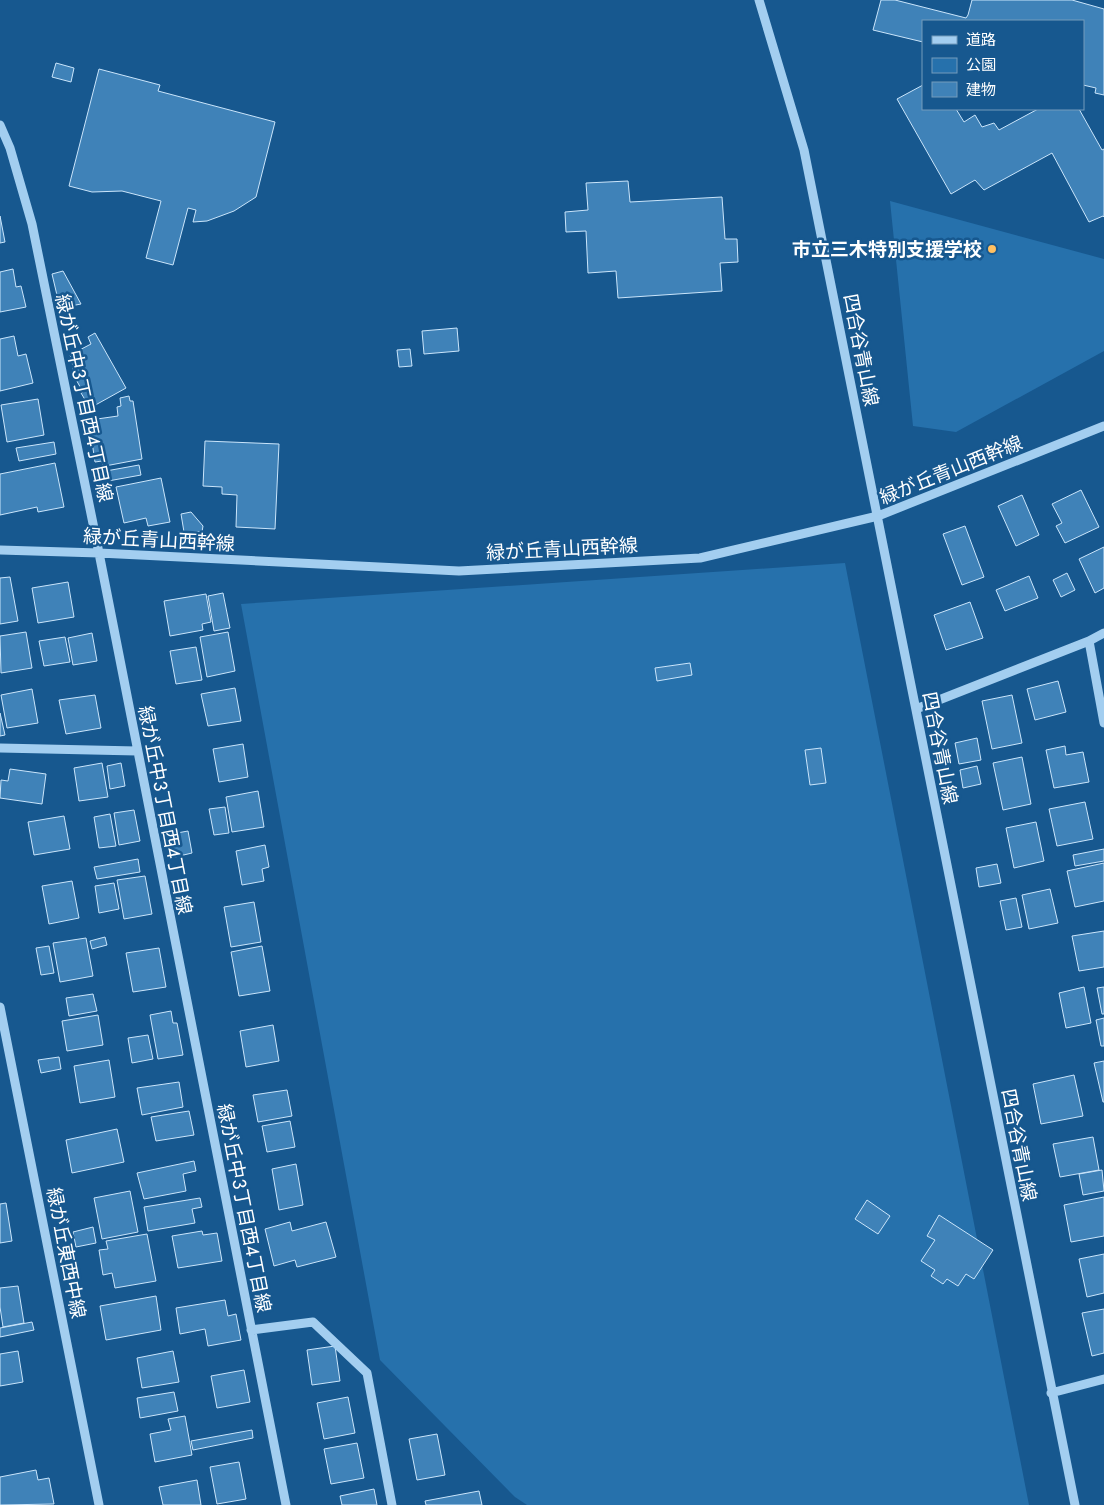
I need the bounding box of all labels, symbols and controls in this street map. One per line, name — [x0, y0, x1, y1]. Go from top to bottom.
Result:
legend — [922, 20, 1084, 110]
text: 道路 — [966, 29, 996, 51]
text: 公園 — [966, 54, 996, 76]
text: 建物 — [966, 79, 996, 101]
place label: 市立三木特別支援学校 — [792, 236, 982, 263]
marker: 市立三木特別支援学校 — [986, 243, 998, 255]
street label: 緑が丘中３丁目西４丁目線 — [49, 291, 119, 505]
street label: 四合谷青山線 — [837, 291, 885, 409]
street label: 緑が丘青山西幹線 — [875, 429, 1027, 511]
street label: 緑が丘青山西幹線 — [82, 523, 236, 557]
street label: 緑が丘青山西幹線 — [485, 532, 639, 566]
street label: 四合谷青山線 — [916, 689, 964, 807]
street label: 緑が丘中３丁目西４丁目線 — [132, 703, 198, 917]
street label: 四合谷青山線 — [995, 1086, 1043, 1204]
street label: 緑が丘中３丁目西４丁目線 — [211, 1101, 277, 1315]
street label: 緑が丘東西中線 — [40, 1185, 92, 1321]

